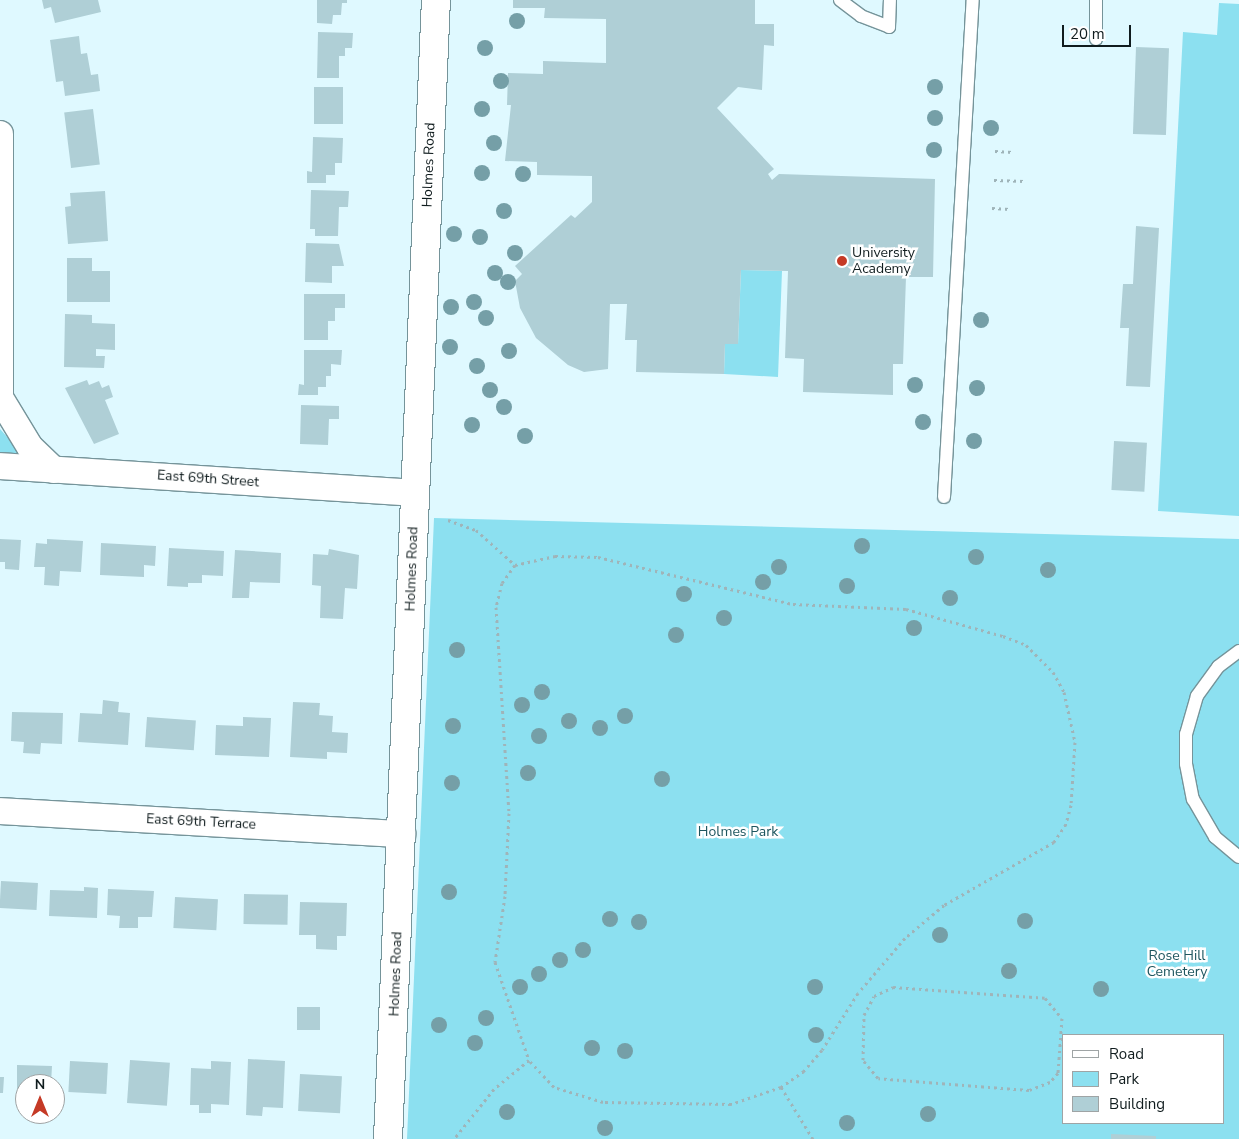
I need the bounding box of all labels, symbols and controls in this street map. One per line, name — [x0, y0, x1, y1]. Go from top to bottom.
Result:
scale bar — [1064, 15, 1133, 47]
text: 20 m — [1070, 24, 1105, 44]
street label: Holmes Road — [419, 122, 439, 208]
place label: University Academy — [852, 245, 915, 278]
marker: University Academy — [836, 255, 848, 267]
street label: East 69th Street — [156, 467, 260, 491]
street label: Holmes Road — [402, 526, 422, 612]
street label: East 69th Terrace — [146, 811, 256, 833]
park label: Holmes Park — [698, 824, 778, 840]
street label: Holmes Road — [386, 931, 406, 1017]
park label: Rose Hill Cemetery — [1147, 948, 1207, 980]
legend — [1062, 1034, 1224, 1124]
text: Road — [1109, 1044, 1144, 1064]
text: Park — [1109, 1069, 1139, 1089]
north arrow — [15, 1074, 65, 1124]
text: N — [35, 1075, 45, 1094]
text: Building — [1109, 1094, 1165, 1114]

